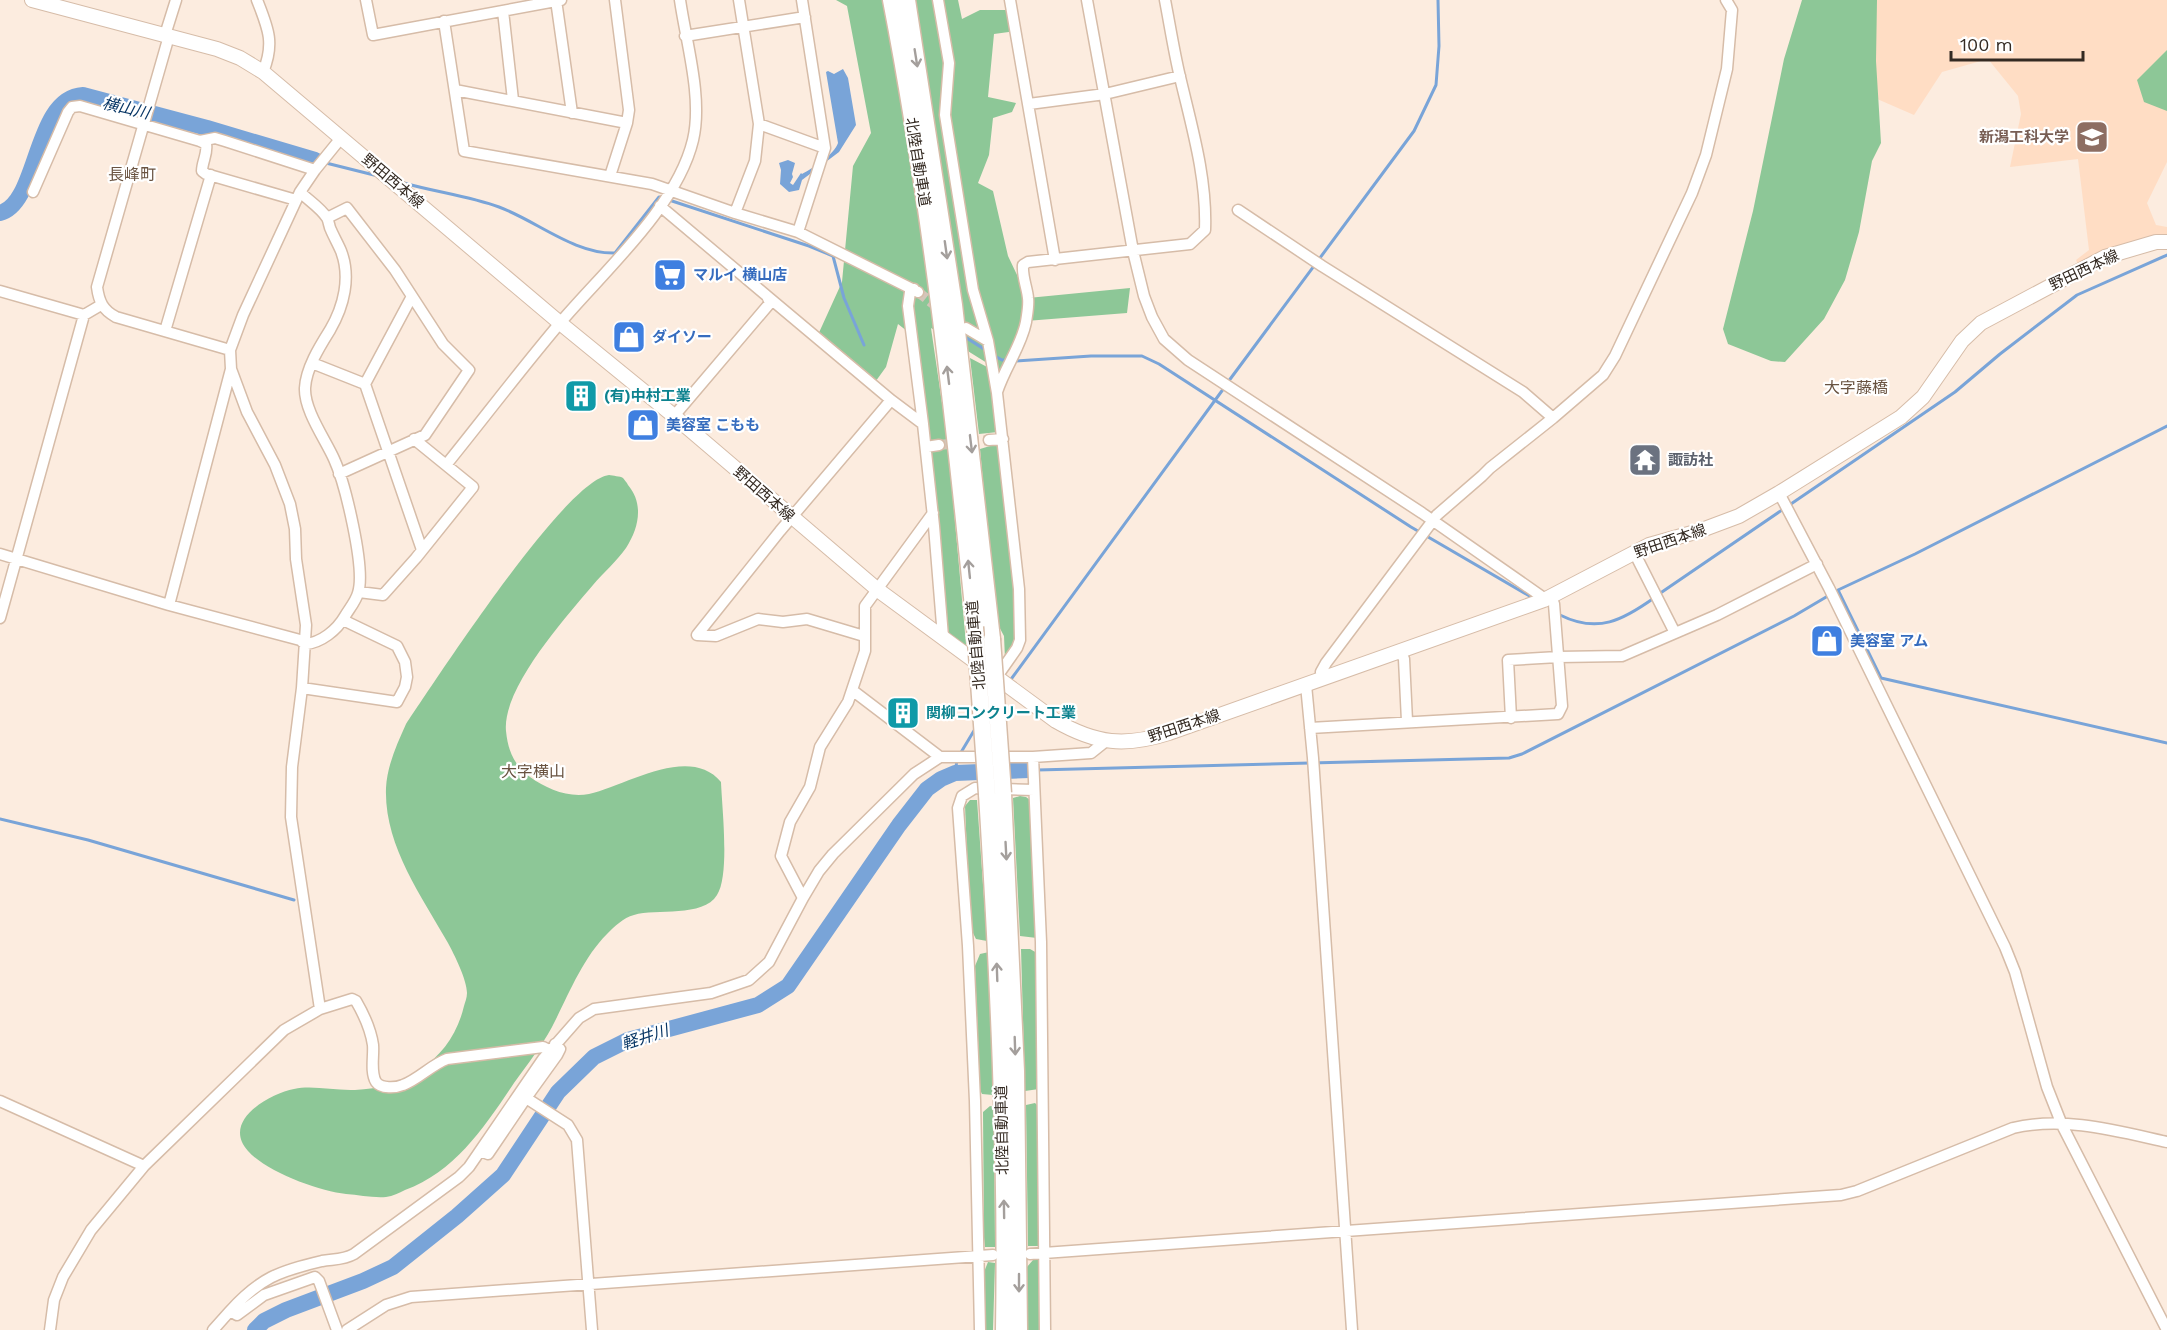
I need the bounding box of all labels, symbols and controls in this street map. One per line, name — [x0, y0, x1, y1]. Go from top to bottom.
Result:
scale bar — [1951, 24, 2083, 62]
text: 100 m — [1960, 34, 2013, 55]
one-way arrow — [911, 47, 922, 67]
water label: 横山川 — [100, 93, 153, 123]
street label: 北陸自動車道 — [902, 116, 934, 208]
school or university icon: 新潟工科大学 — [2074, 119, 2110, 155]
place label: 新潟工科大学 — [1979, 128, 2069, 146]
street label: 野田西本線 — [358, 150, 428, 212]
district label: 長峰町 — [108, 165, 156, 184]
one-way arrow — [941, 240, 952, 260]
street label: 野田西本線 — [2046, 246, 2122, 294]
supermarket icon: マルイ 横山店 — [652, 257, 688, 293]
place label: マルイ 横山店 — [693, 266, 787, 284]
shop icon: ダイソー — [611, 319, 647, 355]
place label: ダイソー — [652, 328, 712, 346]
one-way arrow — [942, 365, 953, 385]
building icon: (有)中村工業 — [563, 378, 599, 414]
district label: 大字藤橋 — [1824, 378, 1888, 397]
place label: (有)中村工業 — [604, 387, 691, 405]
shop icon: 美容室 こもも — [625, 407, 661, 443]
place label: 美容室 こもも — [666, 416, 760, 434]
one-way arrow — [966, 433, 977, 453]
temple icon: 諏訪社 — [1627, 442, 1663, 478]
place label: 諏訪社 — [1668, 451, 1713, 469]
street label: 野田西本線 — [730, 463, 798, 525]
street label: 野田西本線 — [1632, 520, 1708, 562]
one-way arrow — [963, 559, 974, 579]
street label: 北陸自動車道 — [963, 599, 989, 691]
shop icon: 美容室 アム — [1809, 623, 1845, 659]
place label: 美容室 アム — [1850, 632, 1928, 650]
building icon: 関柳コンクリート工業 — [885, 695, 921, 731]
place label: 関柳コンクリート工業 — [926, 704, 1076, 722]
street label: 野田西本線 — [1146, 706, 1222, 746]
district label: 大字横山 — [501, 762, 565, 781]
one-way arrow — [1001, 841, 1012, 861]
one-way arrow — [992, 962, 1003, 982]
water label: 軽井川 — [619, 1020, 673, 1053]
one-way arrow — [1010, 1036, 1021, 1056]
street label: 北陸自動車道 — [992, 1085, 1012, 1175]
one-way arrow — [998, 1199, 1009, 1219]
one-way arrow — [1014, 1273, 1025, 1293]

